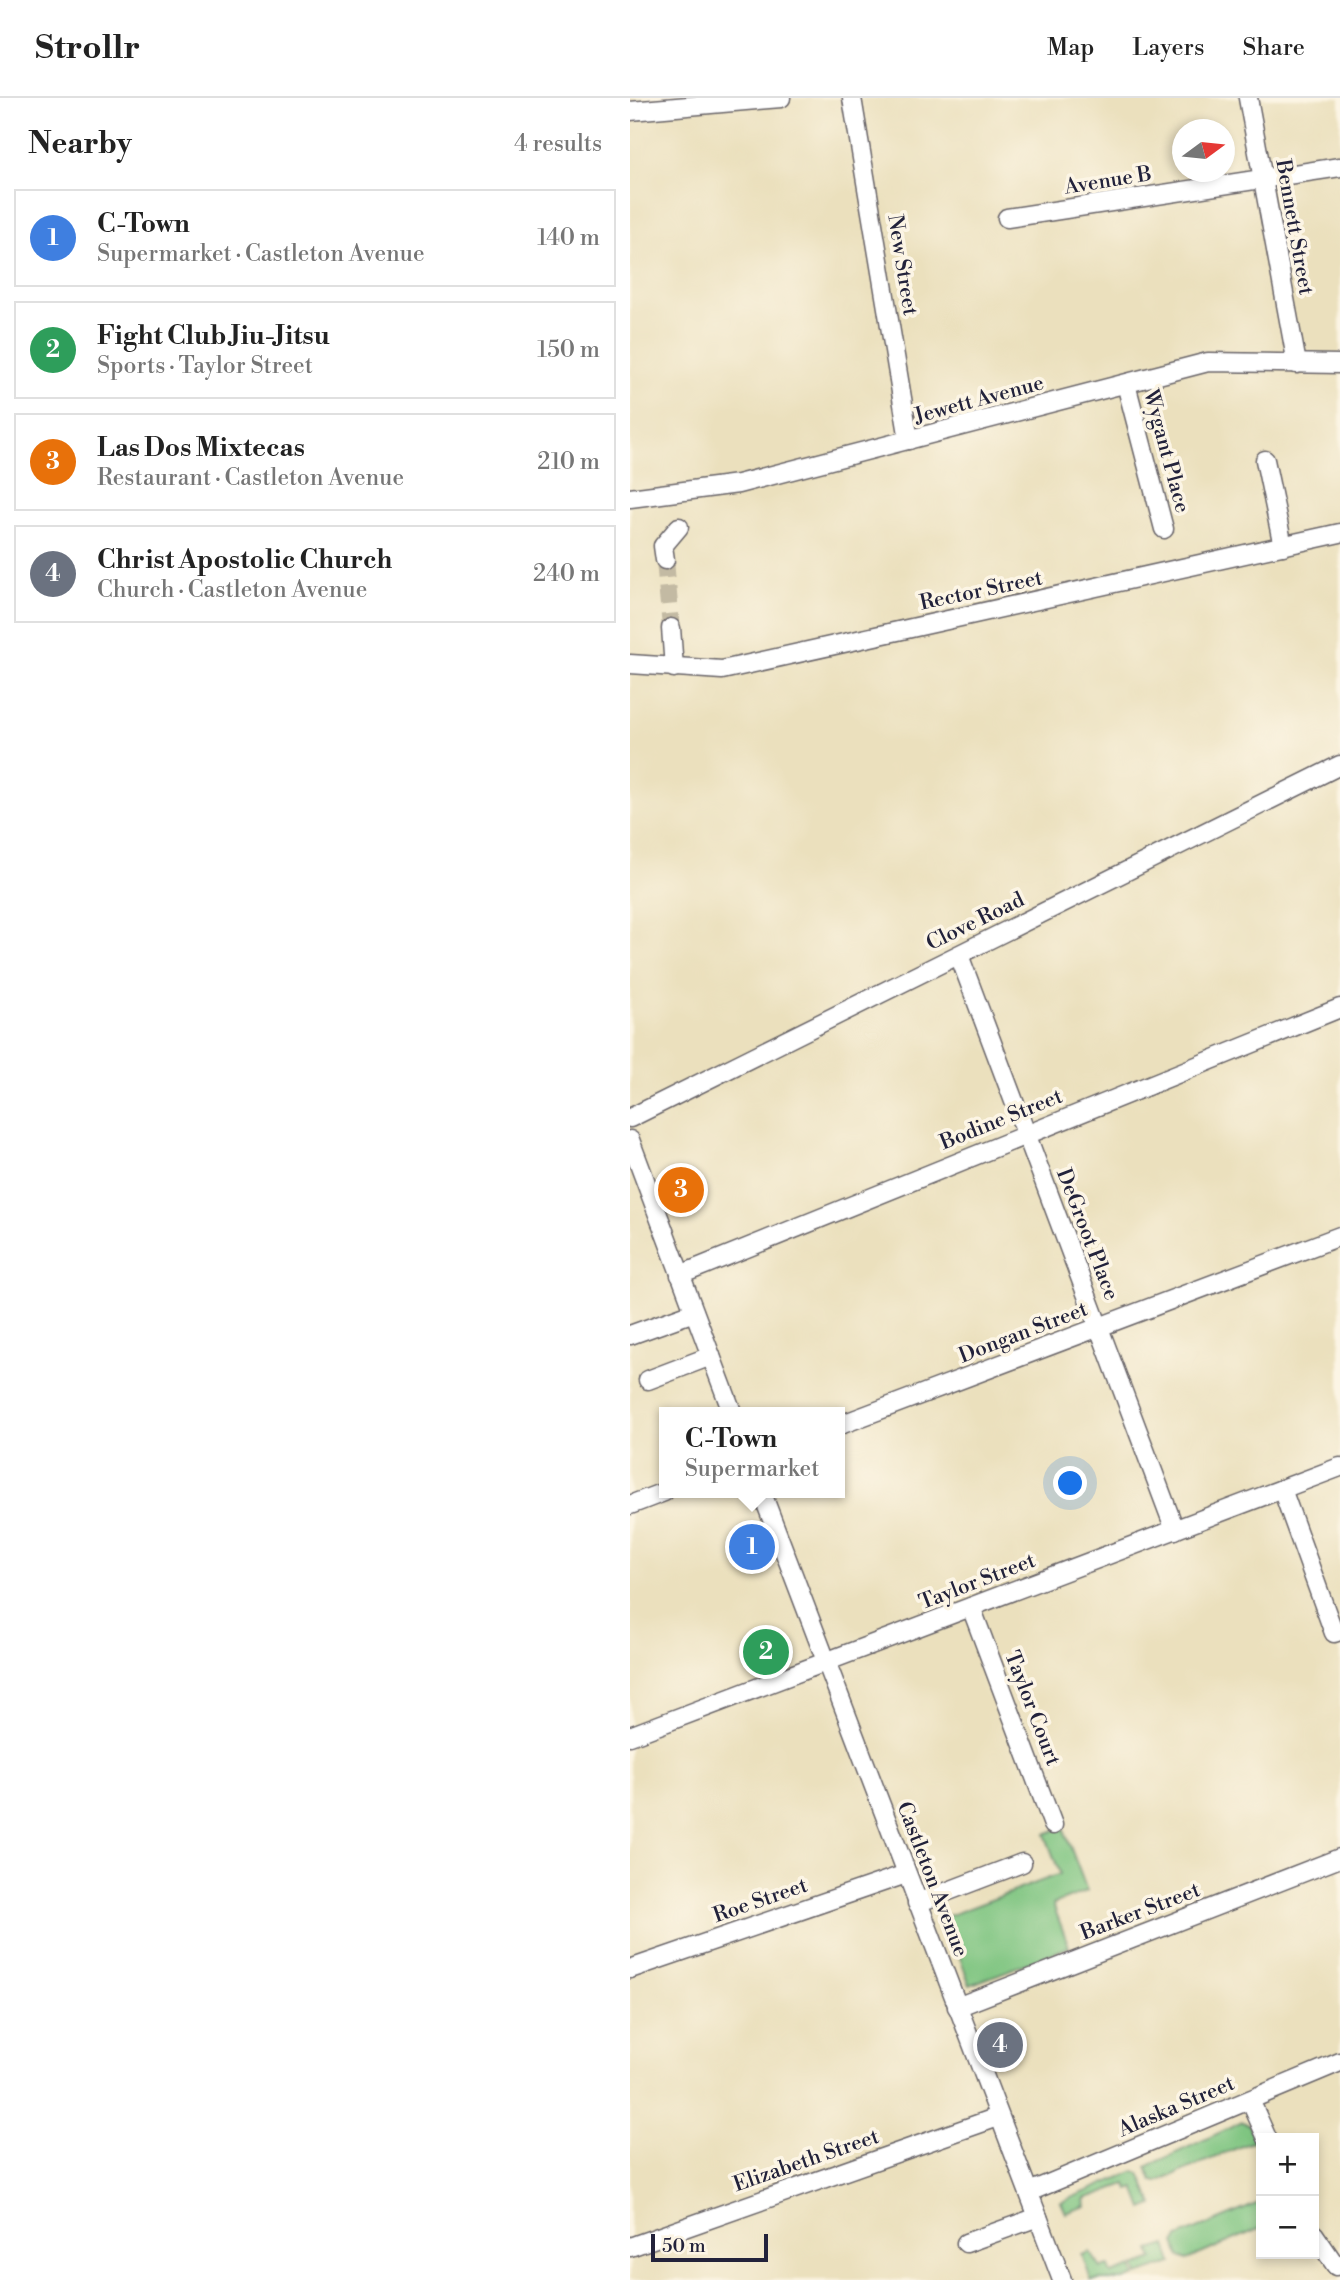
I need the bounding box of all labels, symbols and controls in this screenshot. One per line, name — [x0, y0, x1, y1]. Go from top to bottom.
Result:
text: Strollr — [35, 28, 140, 69]
text: Map — [1047, 33, 1094, 63]
text: Layers — [1132, 33, 1204, 63]
text: Share — [1242, 33, 1305, 63]
north arrow — [1172, 119, 1235, 182]
text: Nearby — [28, 125, 132, 163]
text: 4 results — [514, 130, 602, 158]
street label: Bennett Street — [1269, 156, 1319, 298]
street label: Avenue B — [1062, 161, 1154, 201]
text: C-Town — [97, 208, 190, 240]
street label: New Street — [881, 213, 923, 318]
text: 1 — [47, 224, 59, 252]
text: 140 m — [537, 224, 600, 252]
text: Supermarket · Castleton Avenue — [97, 240, 425, 268]
text: Fight Club Jiu-Jitsu — [97, 320, 330, 352]
text: 2 — [46, 336, 60, 364]
text: 150 m — [537, 336, 600, 364]
text: Sports · Taylor Street — [97, 352, 313, 380]
street label: Jewett Avenue — [911, 370, 1047, 430]
street label: Wygant Place — [1137, 386, 1195, 516]
text: Las Dos Mixtecas — [97, 432, 305, 464]
text: 3 — [46, 448, 60, 476]
text: 210 m — [537, 448, 600, 476]
text: Restaurant · Castleton Avenue — [97, 464, 404, 492]
text: Christ Apostolic Church — [97, 544, 392, 576]
text: 4 — [45, 560, 61, 588]
text: 240 m — [533, 560, 600, 588]
street label: Rector Street — [917, 565, 1046, 617]
text: Church · Castleton Avenue — [97, 576, 367, 604]
street label: Clove Road — [922, 887, 1029, 957]
street label: Bodine Street — [935, 1083, 1067, 1157]
pin: 3 — [658, 1164, 704, 1216]
street label: DeGroot Place — [1050, 1165, 1124, 1304]
street label: Dongan Street — [955, 1296, 1092, 1369]
popup — [659, 1407, 845, 1498]
text: C-Town — [685, 1423, 777, 1455]
text: Supermarket — [685, 1455, 819, 1483]
your location — [1053, 1466, 1087, 1500]
pin: 1 — [729, 1521, 775, 1573]
street label: Taylor Street — [915, 1548, 1040, 1616]
pin: 2 — [743, 1626, 789, 1678]
street label: Taylor Court — [998, 1647, 1066, 1770]
street label: Castleton Avenue — [891, 1798, 974, 1961]
street label: Roe Street — [710, 1873, 811, 1929]
street label: Barker Street — [1076, 1877, 1204, 1947]
pin: 4 — [977, 2019, 1023, 2071]
street label: Alaska Street — [1113, 2070, 1239, 2144]
street label: Elizabeth Street — [730, 2124, 883, 2198]
map controls — [1256, 2133, 1319, 2259]
button: + — [1256, 2133, 1319, 2196]
button: − — [1256, 2196, 1319, 2259]
scale bar — [651, 2231, 768, 2263]
text: 50 m — [662, 2234, 706, 2258]

